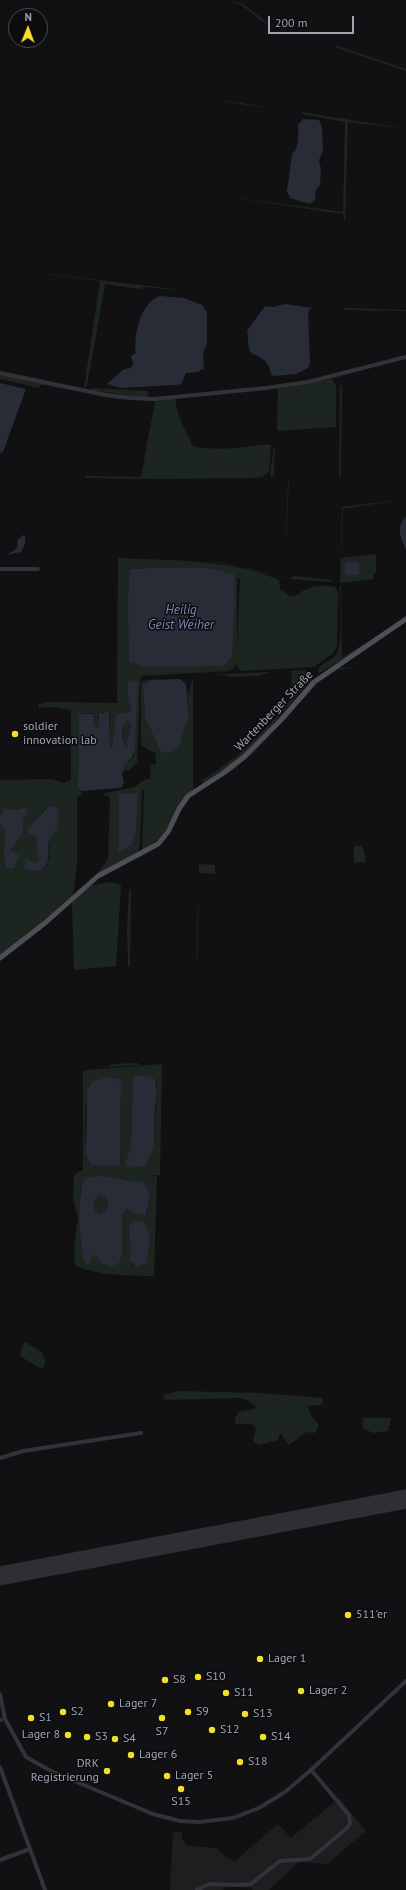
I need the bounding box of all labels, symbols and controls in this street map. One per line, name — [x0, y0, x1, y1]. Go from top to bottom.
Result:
north arrow — [8, 8, 48, 48]
scale bar — [270, 8, 356, 34]
text: N — [24, 10, 32, 24]
text: 200 m — [275, 15, 308, 30]
water label: Heilig Geist Weiher — [148, 602, 214, 633]
street label: Wartenberger Straße — [232, 668, 316, 754]
place label: soldier innovation lab — [23, 720, 97, 748]
marker: soldier innovation lab — [10, 729, 20, 739]
place label: 511'er — [356, 1608, 387, 1622]
marker: 511'er — [343, 1610, 353, 1620]
place label: Lager 1 — [268, 1652, 306, 1666]
marker: Lager 1 — [255, 1654, 265, 1664]
place label: S10 — [206, 1670, 225, 1684]
marker: S10 — [193, 1672, 203, 1682]
place label: S8 — [173, 1673, 186, 1687]
marker: S8 — [160, 1675, 170, 1685]
place label: Lager 2 — [309, 1684, 347, 1698]
place label: S11 — [234, 1686, 253, 1700]
marker: Lager 2 — [296, 1686, 306, 1696]
marker: S11 — [221, 1688, 231, 1698]
place label: Lager 7 — [119, 1697, 157, 1711]
marker: Lager 7 — [106, 1699, 116, 1709]
place label: S2 — [71, 1705, 84, 1719]
place label: S9 — [196, 1705, 209, 1719]
marker: S2 — [58, 1707, 68, 1717]
marker: S9 — [183, 1707, 193, 1717]
place label: S13 — [253, 1707, 272, 1721]
marker: S13 — [240, 1709, 250, 1719]
place label: S1 — [39, 1711, 52, 1725]
marker: S1 — [26, 1713, 36, 1723]
marker: S7 — [157, 1713, 167, 1723]
place label: S12 — [220, 1723, 239, 1737]
place label: S7 — [156, 1725, 168, 1739]
marker: S12 — [207, 1725, 217, 1735]
place label: Lager 8 — [22, 1728, 60, 1742]
marker: Lager 8 — [63, 1730, 73, 1740]
place label: S3 — [95, 1730, 108, 1744]
place label: S14 — [271, 1730, 290, 1744]
marker: S3 — [82, 1732, 92, 1742]
place label: S4 — [123, 1732, 136, 1746]
marker: S14 — [258, 1732, 268, 1742]
marker: S4 — [110, 1734, 120, 1744]
place label: Lager 6 — [139, 1748, 177, 1762]
marker: Lager 6 — [126, 1750, 136, 1760]
place label: S18 — [248, 1755, 267, 1769]
place label: DRK Registrierung — [31, 1757, 99, 1785]
marker: S18 — [235, 1757, 245, 1767]
marker: DRK Registrierung — [102, 1766, 112, 1776]
place label: Lager 5 — [175, 1769, 213, 1783]
marker: Lager 5 — [162, 1771, 172, 1781]
marker: S15 — [176, 1784, 186, 1794]
place label: S15 — [171, 1795, 191, 1809]

